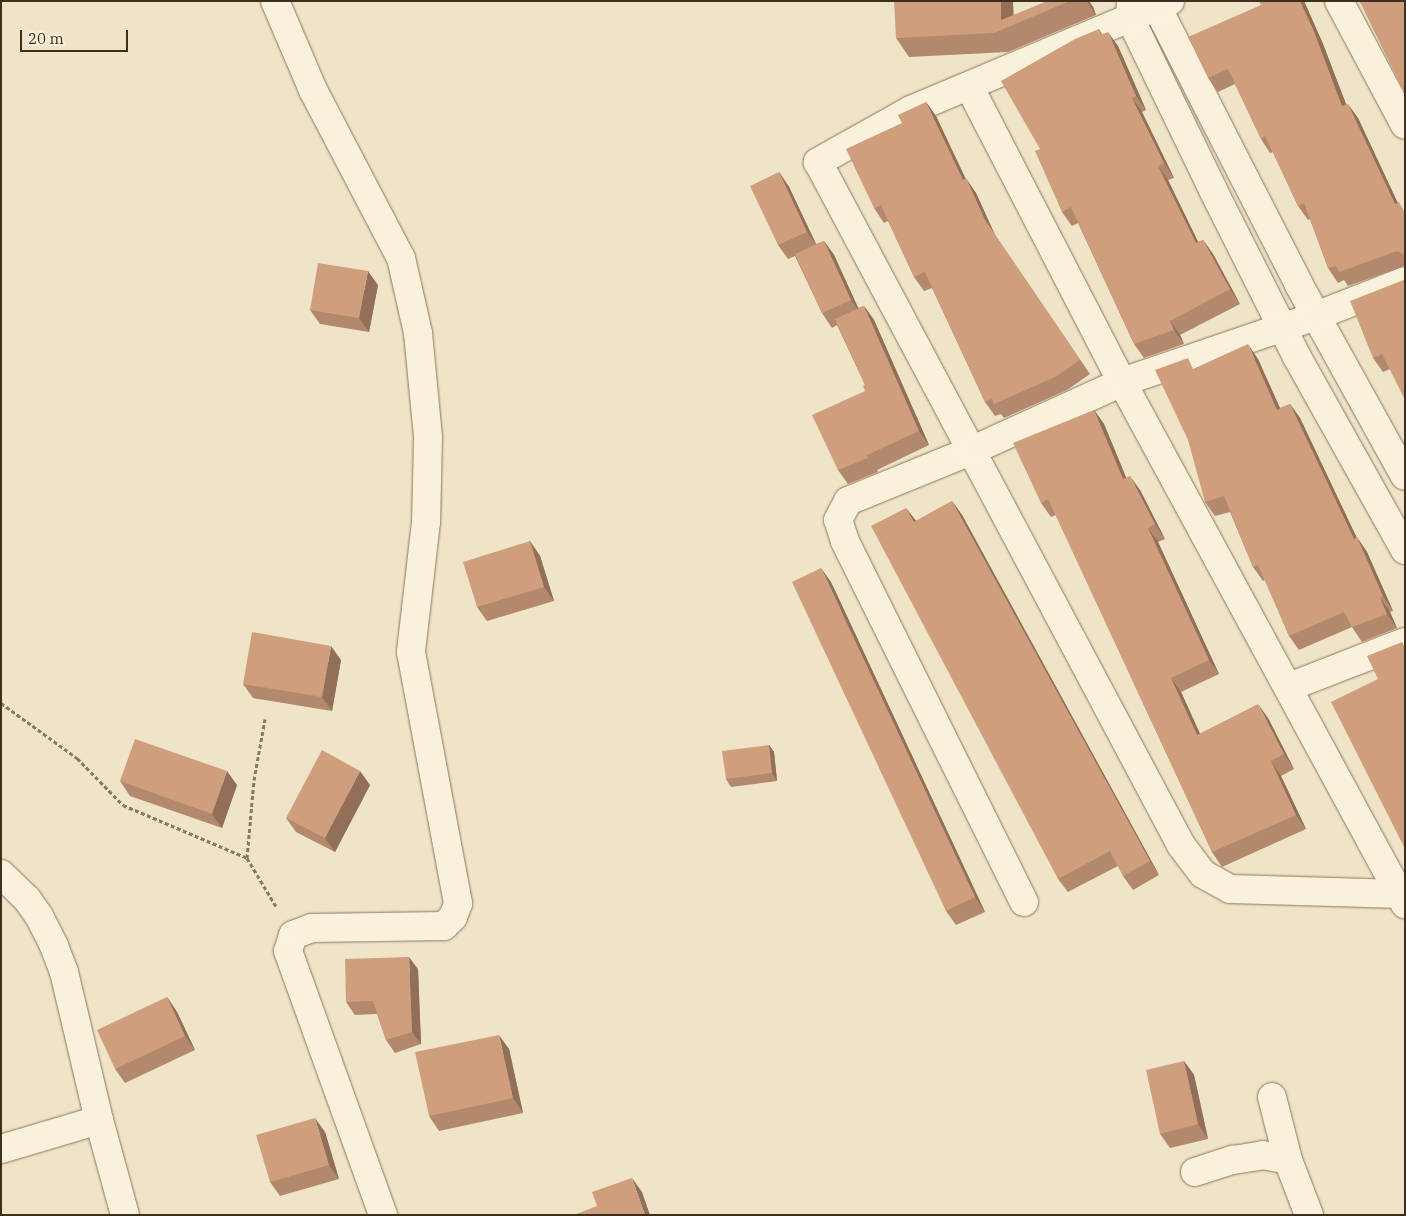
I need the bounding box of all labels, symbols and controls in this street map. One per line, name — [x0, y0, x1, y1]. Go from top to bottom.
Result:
scale bar — [22, 20, 130, 52]
text: 20 m — [28, 29, 64, 48]

